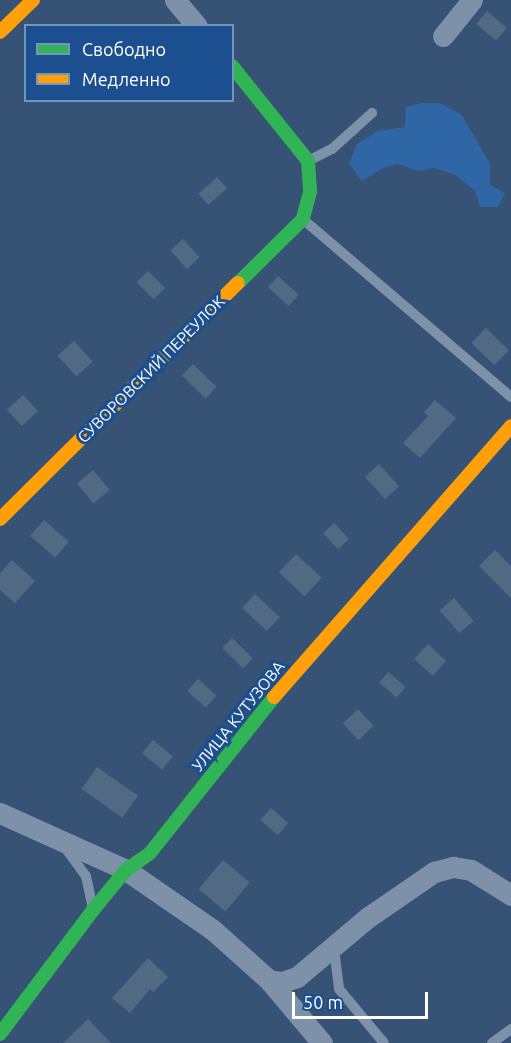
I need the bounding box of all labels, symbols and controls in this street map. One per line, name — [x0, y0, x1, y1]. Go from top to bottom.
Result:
legend — [24, 24, 234, 102]
text: Свободно — [82, 39, 166, 59]
text: Медленно — [82, 69, 171, 89]
street label: СУВОРОВСКИЙ ПЕРЕУЛОК — [73, 291, 229, 447]
street label: УЛИЦА КУТУЗОВА — [188, 657, 288, 775]
scale bar — [295, 980, 432, 1018]
text: 50 m — [303, 992, 343, 1012]

